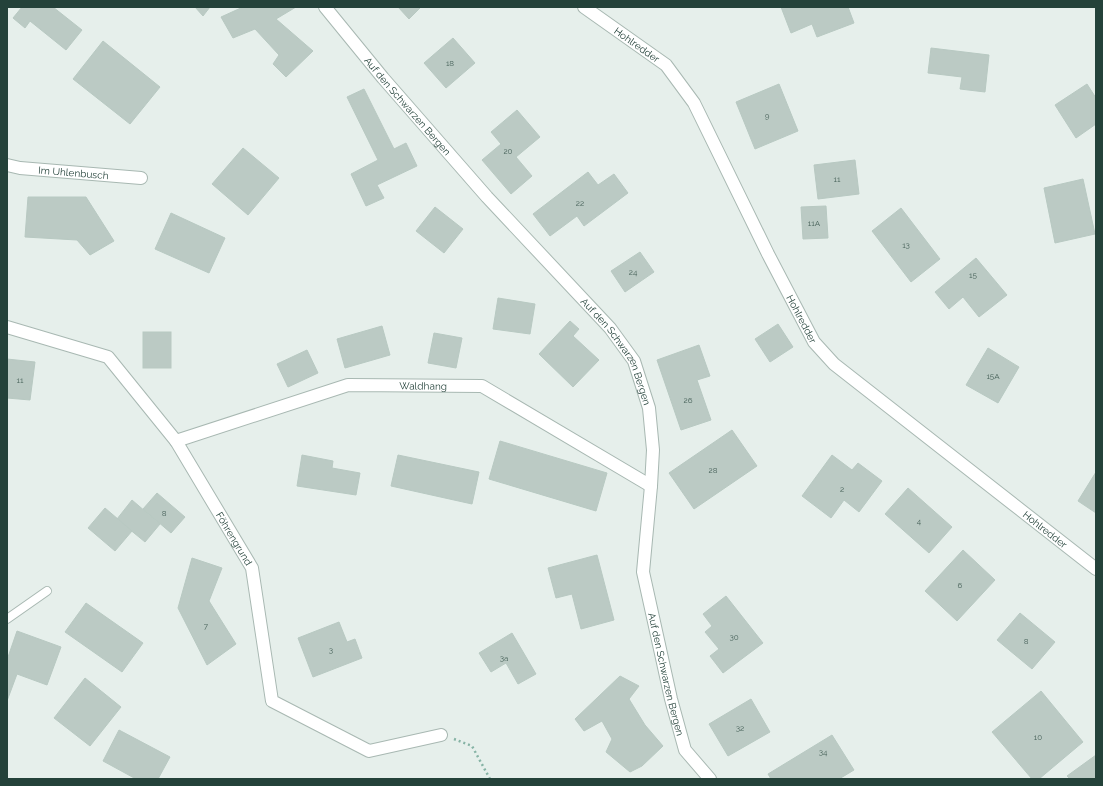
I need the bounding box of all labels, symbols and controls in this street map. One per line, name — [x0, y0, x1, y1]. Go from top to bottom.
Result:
street label: Hohlredder — [612, 25, 662, 65]
street label: Auf den Schwarzen Bergen — [363, 55, 453, 157]
house number: 18 — [446, 58, 454, 68]
house number: 9 — [765, 111, 770, 121]
house number: 20 — [503, 146, 513, 156]
street label: Im Uhlenbusch — [38, 164, 109, 181]
house number: 11 — [834, 174, 841, 184]
house number: 22 — [576, 198, 584, 208]
house number: 11A — [808, 218, 821, 228]
house number: 13 — [902, 240, 910, 250]
house number: 24 — [629, 267, 638, 277]
house number: 15 — [969, 270, 978, 280]
street label: Hohlredder — [785, 293, 819, 345]
street label: Auf den Schwarzen Bergen — [579, 296, 653, 406]
house number: 15A — [986, 371, 1000, 381]
house number: 11 — [17, 375, 24, 385]
street label: Waldhang — [399, 380, 447, 391]
house number: 26 — [684, 395, 693, 405]
house number: 28 — [709, 465, 718, 475]
house number: 2 — [840, 484, 844, 494]
house number: 8 — [162, 508, 167, 518]
street label: Hohlredder — [1021, 509, 1070, 550]
street label: Föhrengrund — [214, 510, 254, 567]
house number: 4 — [917, 516, 922, 526]
house number: 6 — [958, 580, 963, 590]
street label: Auf den Schwarzen Bergen — [647, 612, 686, 737]
house number: 7 — [204, 621, 209, 631]
house number: 30 — [729, 632, 739, 642]
house number: 8 — [1024, 636, 1029, 646]
house number: 3 — [329, 645, 333, 655]
house number: 3a — [500, 653, 508, 663]
house number: 32 — [736, 723, 744, 733]
house number: 10 — [1034, 732, 1042, 742]
house number: 34 — [819, 747, 828, 757]

